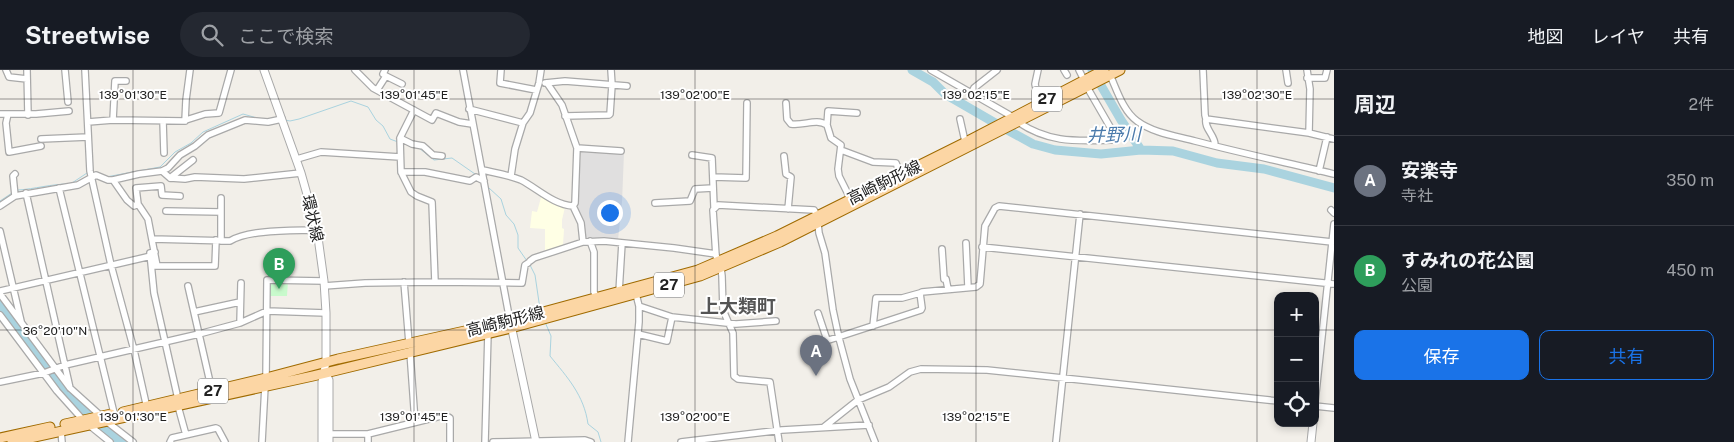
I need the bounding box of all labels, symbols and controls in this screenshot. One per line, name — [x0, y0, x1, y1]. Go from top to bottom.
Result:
search box — [180, 12, 530, 57]
text: Streetwise — [25, 21, 150, 49]
icon: search — [198, 21, 226, 49]
text: ここで検索 — [238, 25, 333, 47]
text: 地図 — [1528, 26, 1564, 47]
text: レイヤ — [1592, 26, 1645, 47]
text: 共有 — [1673, 26, 1709, 47]
road number: 27 — [1032, 86, 1062, 112]
text: 139°01'30"E — [99, 88, 167, 102]
text: 139°01'45"E — [380, 88, 448, 102]
text: 139°02'00"E — [660, 88, 730, 102]
text: 139°02'15"E — [942, 88, 1010, 102]
text: 139°02'30"E — [1222, 88, 1292, 102]
text: 周辺 — [1354, 92, 1396, 117]
text: 2件 — [1688, 95, 1714, 114]
water label: 井野川 — [1087, 123, 1143, 145]
street label: 高崎駒形線 — [844, 156, 924, 209]
text: 安楽寺 — [1401, 159, 1458, 181]
text: A — [1364, 171, 1376, 190]
text: 350 m — [1666, 171, 1714, 190]
text: 寺社 — [1401, 186, 1433, 205]
street label: 環状線 — [298, 193, 327, 244]
your location — [597, 200, 623, 226]
pin: B — [263, 248, 295, 289]
text: すみれの花公園 — [1401, 249, 1534, 271]
text: B — [1365, 261, 1375, 280]
text: 450 m — [1666, 261, 1714, 280]
road number: 27 — [654, 272, 684, 298]
text: 公園 — [1401, 276, 1433, 295]
map controls — [1274, 292, 1319, 427]
button: + — [1274, 292, 1319, 337]
district label: 上大類町 — [700, 295, 776, 317]
street label: 高崎駒形線 — [464, 303, 546, 340]
text: 36°20'10"N — [23, 324, 87, 338]
button: 保存 — [1354, 330, 1529, 380]
button: 共有 — [1539, 330, 1714, 380]
pin: A — [800, 335, 832, 376]
button: − — [1274, 337, 1319, 382]
road number: 27 — [198, 378, 228, 404]
button: locate — [1274, 382, 1319, 427]
text: 139°01'30"E — [99, 410, 167, 424]
text: 139°01'45"E — [380, 410, 448, 424]
text: 139°02'00"E — [660, 410, 730, 424]
text: 139°02'15"E — [942, 410, 1010, 424]

